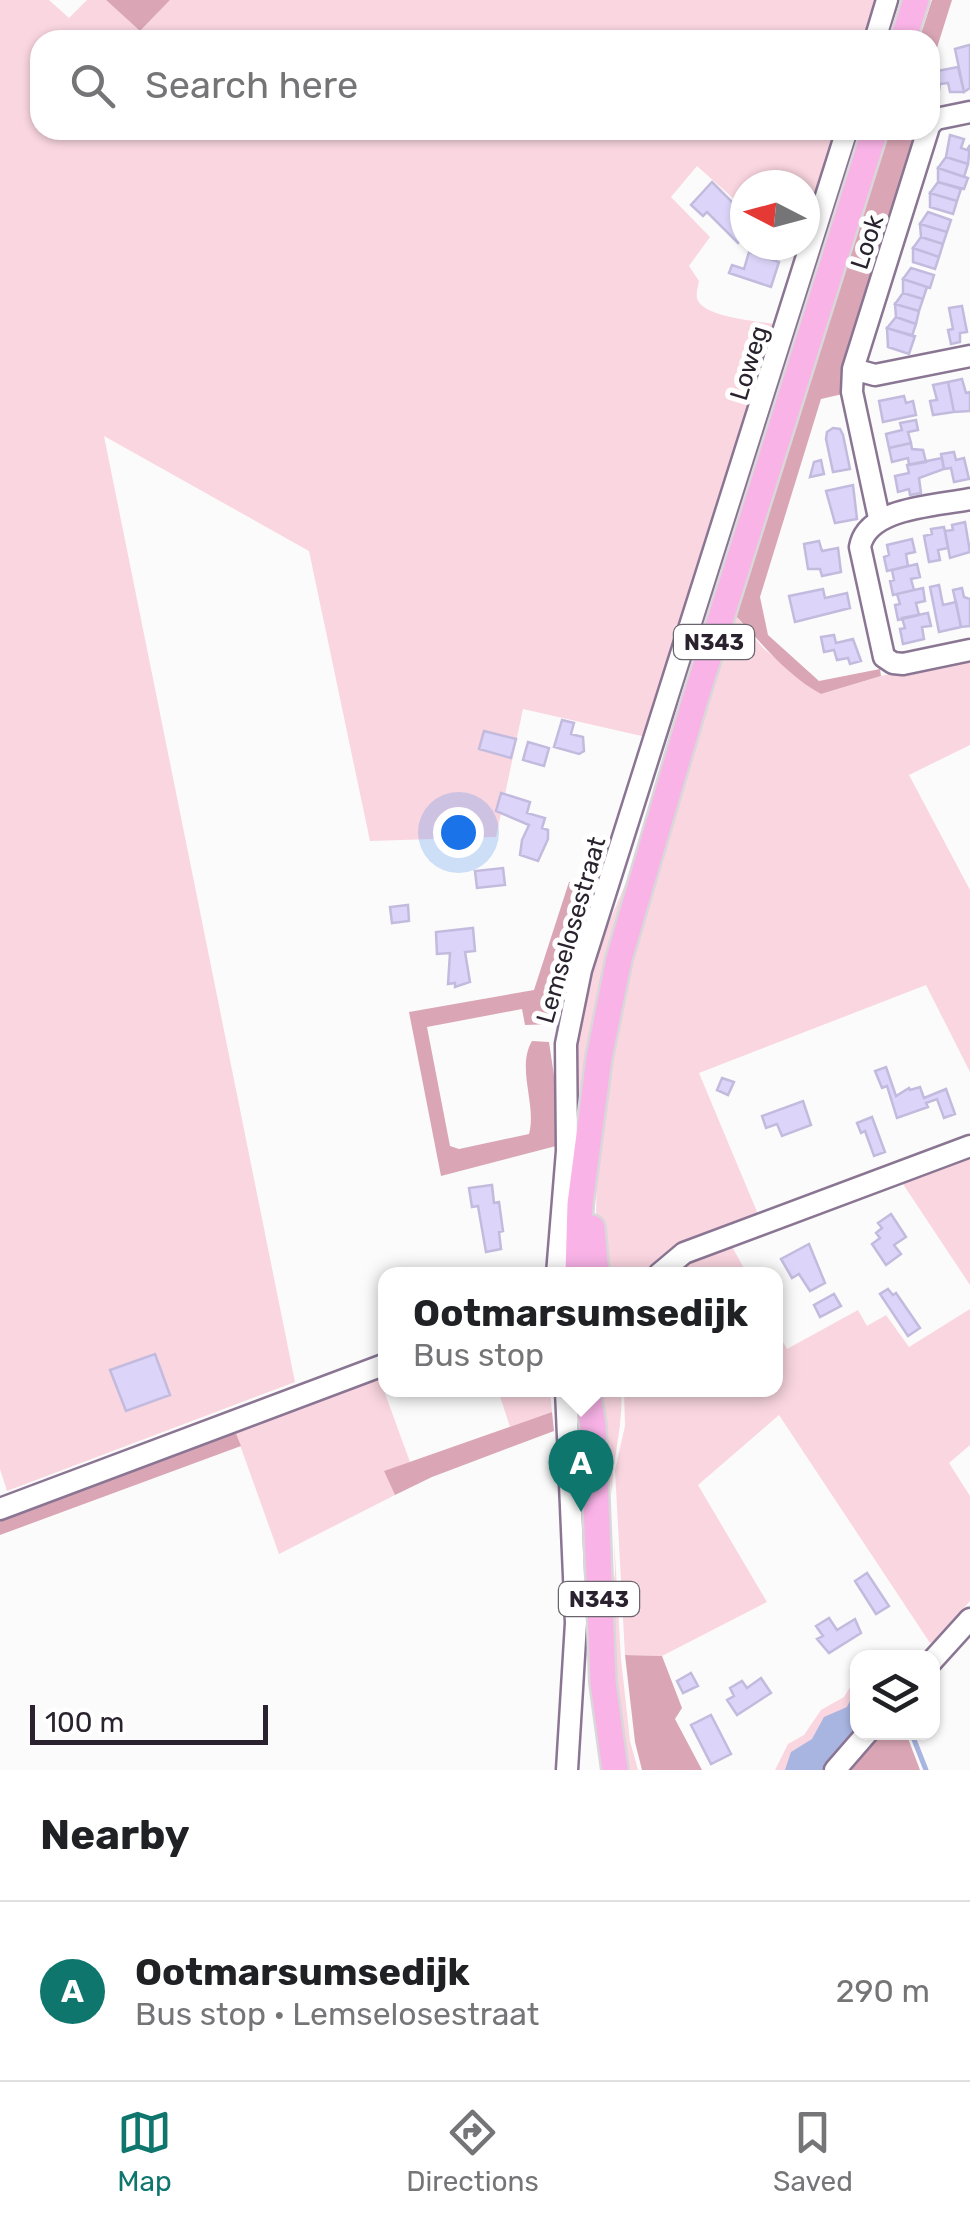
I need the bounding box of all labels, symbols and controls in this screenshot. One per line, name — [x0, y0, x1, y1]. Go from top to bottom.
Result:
search box — [30, 30, 940, 140]
icon: search — [65, 58, 120, 113]
text: Search here — [145, 62, 358, 108]
north arrow — [730, 170, 820, 260]
street label: Look — [845, 211, 889, 273]
street label: Loweg — [724, 322, 774, 404]
road number: N343 — [674, 625, 754, 659]
your location — [433, 807, 484, 858]
street label: Lemselosestraat — [530, 833, 612, 1027]
popup — [378, 1267, 783, 1397]
text: Ootmarsumsedijk — [413, 1290, 748, 1336]
text: Bus stop — [413, 1336, 544, 1374]
pin: A — [548, 1430, 614, 1512]
road number: N343 — [559, 1582, 639, 1616]
map controls — [850, 1650, 940, 1740]
button: layers — [850, 1650, 940, 1740]
scale bar — [30, 1700, 268, 1744]
text: 100 m — [45, 1706, 124, 1739]
text: Nearby — [40, 1810, 190, 1860]
text: Ootmarsumsedijk — [135, 1949, 470, 1995]
text: A — [61, 1972, 84, 2010]
text: 290 m — [836, 1972, 930, 2010]
text: Bus stop · Lemselosestraat — [135, 1995, 539, 2033]
tab: Map — [117, 2105, 172, 2198]
tab: Directions — [406, 2105, 539, 2198]
tab: Saved — [773, 2105, 853, 2198]

